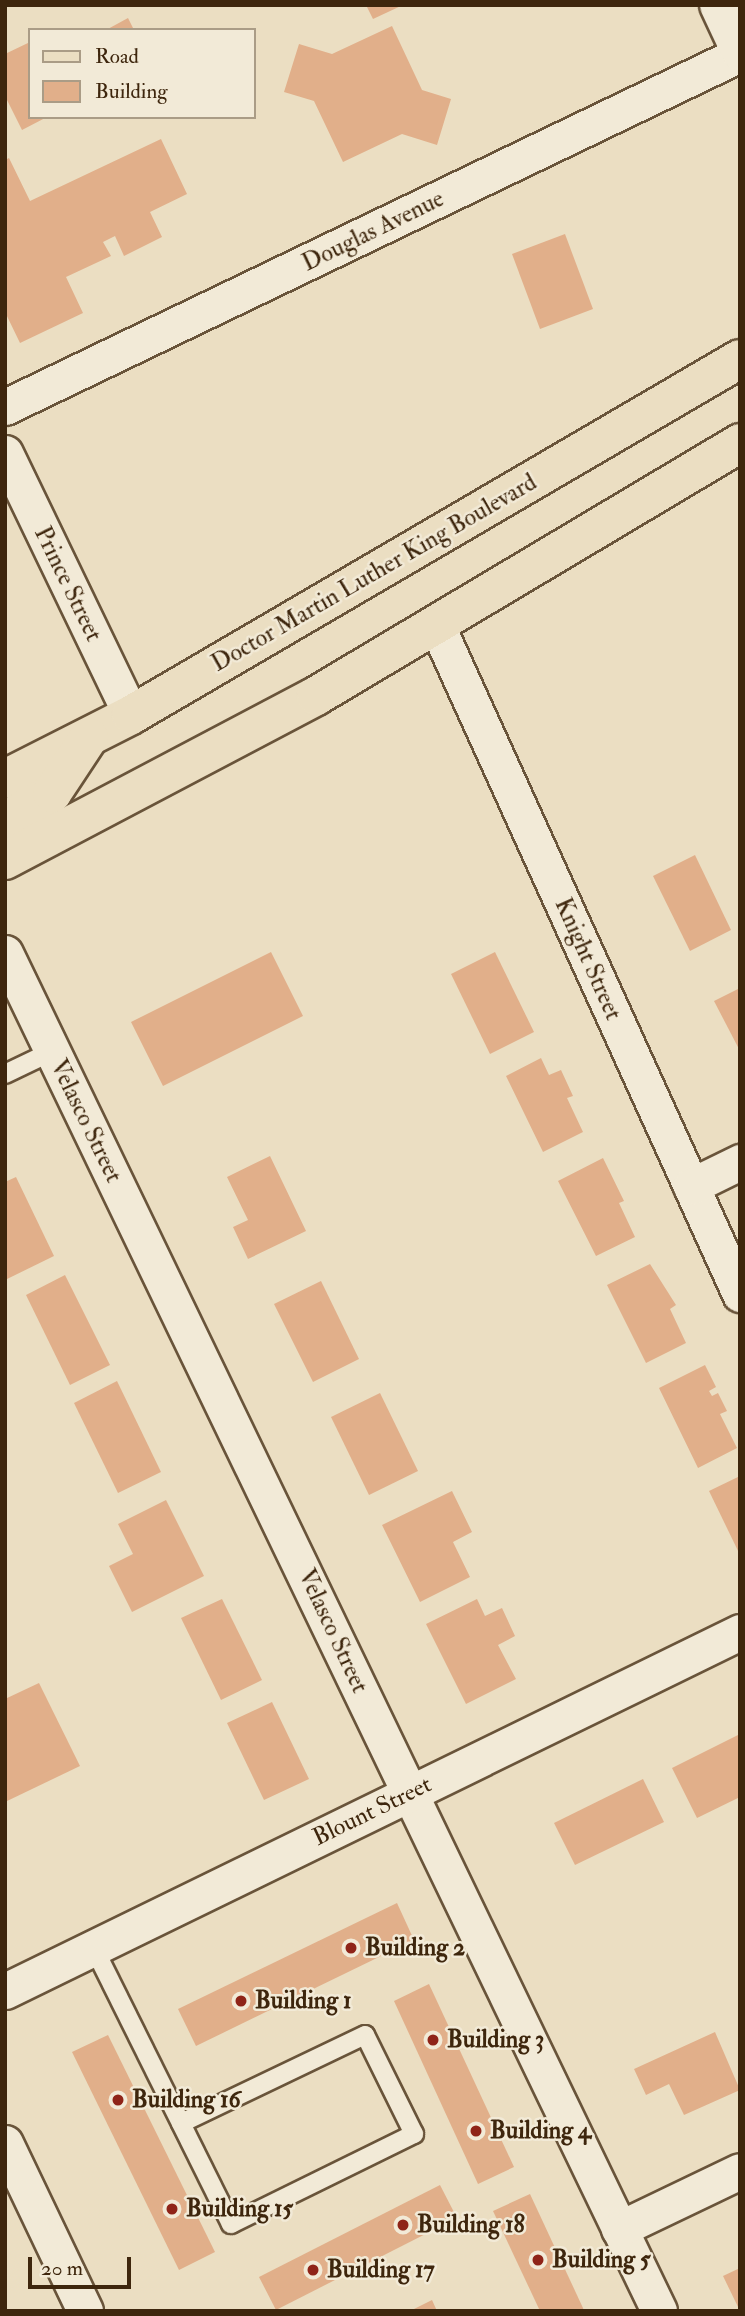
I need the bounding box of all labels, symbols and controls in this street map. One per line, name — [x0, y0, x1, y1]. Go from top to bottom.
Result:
legend — [28, 28, 256, 119]
text: Road — [95, 43, 139, 70]
text: Building — [95, 78, 168, 105]
street label: Douglas Avenue — [297, 184, 449, 278]
street label: Doctor Martin Luther King Boulevard — [206, 468, 542, 678]
street label: Prince Street — [28, 522, 108, 646]
street label: Knight Street — [548, 894, 628, 1024]
street label: Velasco Street — [44, 1055, 128, 1187]
street label: Velasco Street — [292, 1565, 374, 1697]
street label: Blount Street — [308, 1770, 436, 1852]
place label: Building 2 — [365, 1934, 465, 1962]
marker: Building 2 — [343, 1940, 359, 1956]
place label: Building 1 — [255, 1987, 352, 2015]
marker: Building 1 — [233, 1993, 249, 2009]
place label: Building 3 — [447, 2026, 544, 2054]
marker: Building 3 — [425, 2032, 441, 2048]
place label: Building 16 — [132, 2086, 241, 2114]
marker: Building 16 — [110, 2092, 126, 2108]
place label: Building 4 — [490, 2117, 591, 2145]
marker: Building 4 — [468, 2123, 484, 2139]
place label: Building 15 — [186, 2195, 293, 2223]
marker: Building 15 — [164, 2201, 180, 2217]
place label: Building 18 — [417, 2211, 525, 2239]
marker: Building 18 — [395, 2217, 411, 2233]
scale bar — [32, 2242, 135, 2286]
place label: Building 5 — [552, 2246, 651, 2274]
marker: Building 5 — [530, 2252, 546, 2268]
text: 20 m — [41, 2255, 83, 2282]
place label: Building 17 — [327, 2256, 435, 2284]
marker: Building 17 — [305, 2262, 321, 2278]

